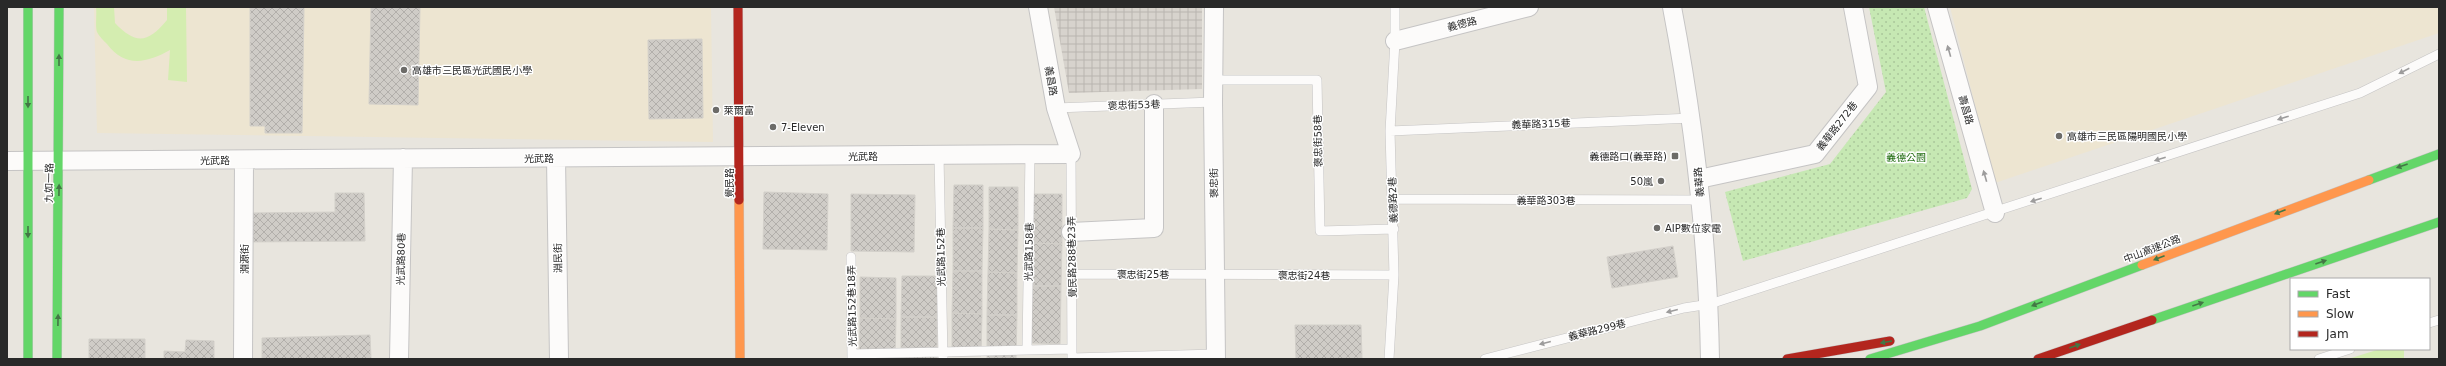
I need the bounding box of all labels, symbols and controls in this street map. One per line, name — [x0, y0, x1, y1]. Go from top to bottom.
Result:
street label: 義德路 — [1446, 15, 1478, 33]
one-way arrow — [1946, 45, 1952, 57]
one-way arrow — [56, 53, 62, 66]
marker: 高雄市三民區光武國民小學 — [399, 65, 409, 75]
place label: 高雄市三民區光武國民小學 — [412, 65, 532, 76]
street label: 義昌路 — [1043, 65, 1059, 97]
one-way arrow — [2398, 68, 2410, 74]
street label: 壽昌路 — [1957, 94, 1975, 126]
one-way arrow — [25, 96, 31, 109]
street label: 褒忠街53巷 — [1107, 99, 1161, 111]
street label: 義華路272巷 — [1814, 99, 1860, 153]
marker: 萊爾富 — [711, 105, 721, 115]
place label: 萊爾富 — [724, 105, 754, 116]
street label: 褒忠街58巷 — [1312, 115, 1324, 167]
one-way arrow — [2277, 116, 2289, 122]
street label: 義華路315巷 — [1511, 117, 1571, 131]
marker: 7-Eleven — [768, 122, 778, 132]
place label: 7-Eleven — [781, 122, 825, 133]
marker: 高雄市三民區陽明國民小學 — [2054, 131, 2064, 141]
place label: 高雄市三民區陽明國民小學 — [2067, 131, 2187, 142]
street label: 光武路 — [848, 151, 878, 162]
place label: 義德路口(義華路) — [1589, 151, 1667, 162]
marker: 義德路口(義華路) — [1670, 151, 1680, 161]
park label: 義德公園 — [1886, 152, 1926, 163]
street label: 光武路 — [524, 153, 554, 164]
street label: 光武路 — [200, 155, 230, 166]
one-way arrow — [2154, 156, 2166, 162]
street label: 九如一路 — [43, 163, 55, 203]
one-way arrow — [2396, 164, 2408, 170]
street label: 義華路 — [1692, 167, 1706, 197]
street label: 覺民路 — [724, 168, 735, 198]
street label: 褒忠街 — [1208, 168, 1220, 198]
one-way arrow — [1982, 170, 1988, 182]
place label: 50嵐 — [1630, 176, 1653, 187]
marker: 50嵐 — [1656, 176, 1666, 186]
street label: 義德路2巷 — [1387, 177, 1399, 223]
one-way arrow — [56, 184, 63, 196]
street label: 義華路303巷 — [1516, 195, 1576, 206]
one-way arrow — [2030, 197, 2042, 203]
one-way arrow — [2274, 210, 2286, 216]
street label: 覺民路288巷23弄 — [1066, 216, 1078, 298]
street label: 光武路158巷 — [1023, 222, 1035, 282]
marker: AIP數位家電 — [1652, 223, 1662, 233]
place label: AIP數位家電 — [1665, 223, 1722, 234]
one-way arrow — [25, 226, 31, 239]
street label: 光武路152巷 — [935, 227, 947, 287]
street label: 光武路80巷 — [395, 233, 407, 285]
street label: 中山高速公路 — [2122, 233, 2182, 265]
street label: 淵民街 — [552, 243, 564, 273]
street label: 淵源街 — [239, 244, 250, 274]
one-way arrow — [2152, 256, 2164, 262]
one-way arrow — [2315, 259, 2327, 265]
street label: 光武路152巷18弄 — [846, 265, 858, 347]
street label: 褒忠街25巷 — [1117, 269, 1169, 280]
street label: 褒忠街24巷 — [1278, 270, 1330, 281]
legend — [2290, 278, 2430, 350]
text: Fast — [2326, 287, 2350, 301]
one-way arrow — [2193, 301, 2205, 307]
one-way arrow — [2031, 302, 2043, 308]
text: Slow — [2326, 307, 2354, 321]
one-way arrow — [1665, 308, 1677, 314]
one-way arrow — [55, 313, 61, 326]
street label: 義華路299巷 — [1567, 318, 1627, 342]
text: Jam — [2325, 327, 2349, 341]
one-way arrow — [1880, 339, 1892, 345]
one-way arrow — [1539, 340, 1552, 346]
one-way arrow — [2070, 343, 2082, 349]

